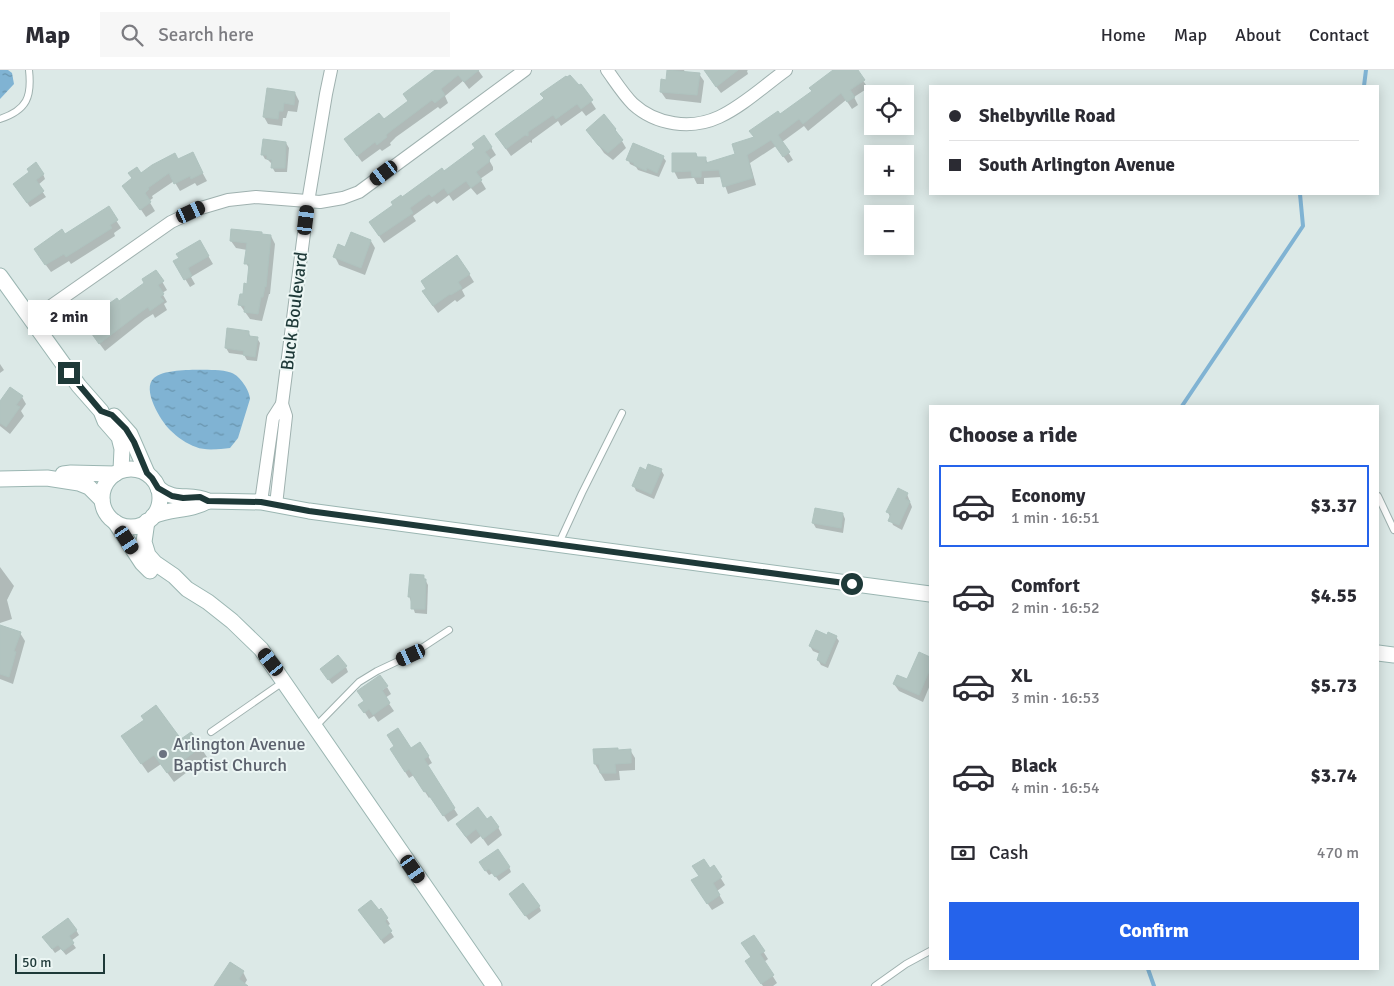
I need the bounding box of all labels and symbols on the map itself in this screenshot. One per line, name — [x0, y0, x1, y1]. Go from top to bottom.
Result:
car — [367, 158, 400, 188]
car — [174, 199, 207, 225]
car — [296, 204, 315, 236]
street label: Buck Boulevard — [276, 250, 312, 372]
callout: 2 min — [28, 300, 110, 336]
route end — [58, 362, 80, 384]
car — [112, 523, 141, 557]
route start — [841, 573, 863, 595]
car — [394, 642, 427, 668]
car — [255, 646, 286, 678]
place label: Arlington Avenue Baptist Church — [173, 733, 306, 776]
marker: Arlington Avenue Baptist Church — [157, 748, 169, 760]
car — [398, 852, 427, 886]
scale bar — [15, 951, 105, 974]

